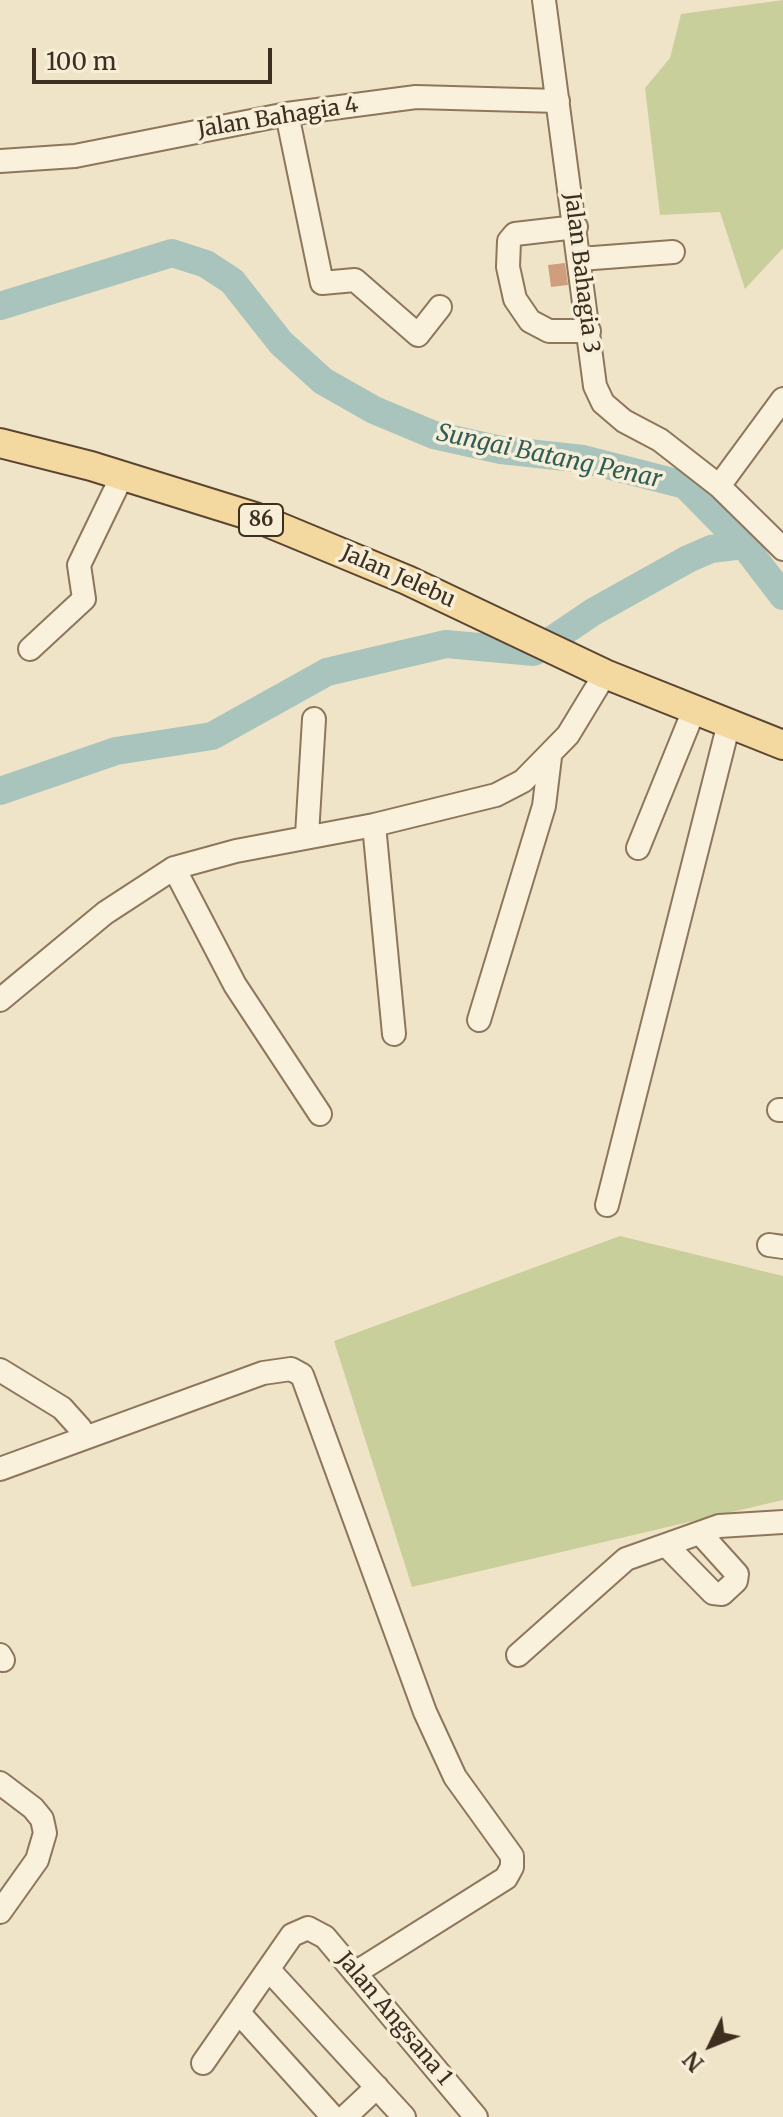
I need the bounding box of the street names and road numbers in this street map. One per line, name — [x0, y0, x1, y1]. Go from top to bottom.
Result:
street label: Jalan Bahagia 4 — [196, 92, 360, 144]
street label: Jalan Bahagia 3 — [558, 191, 604, 355]
road number: 86 — [239, 504, 283, 536]
street label: Jalan Jelebu — [337, 540, 459, 614]
street label: Jalan Angsana 1 — [331, 1947, 457, 2091]

